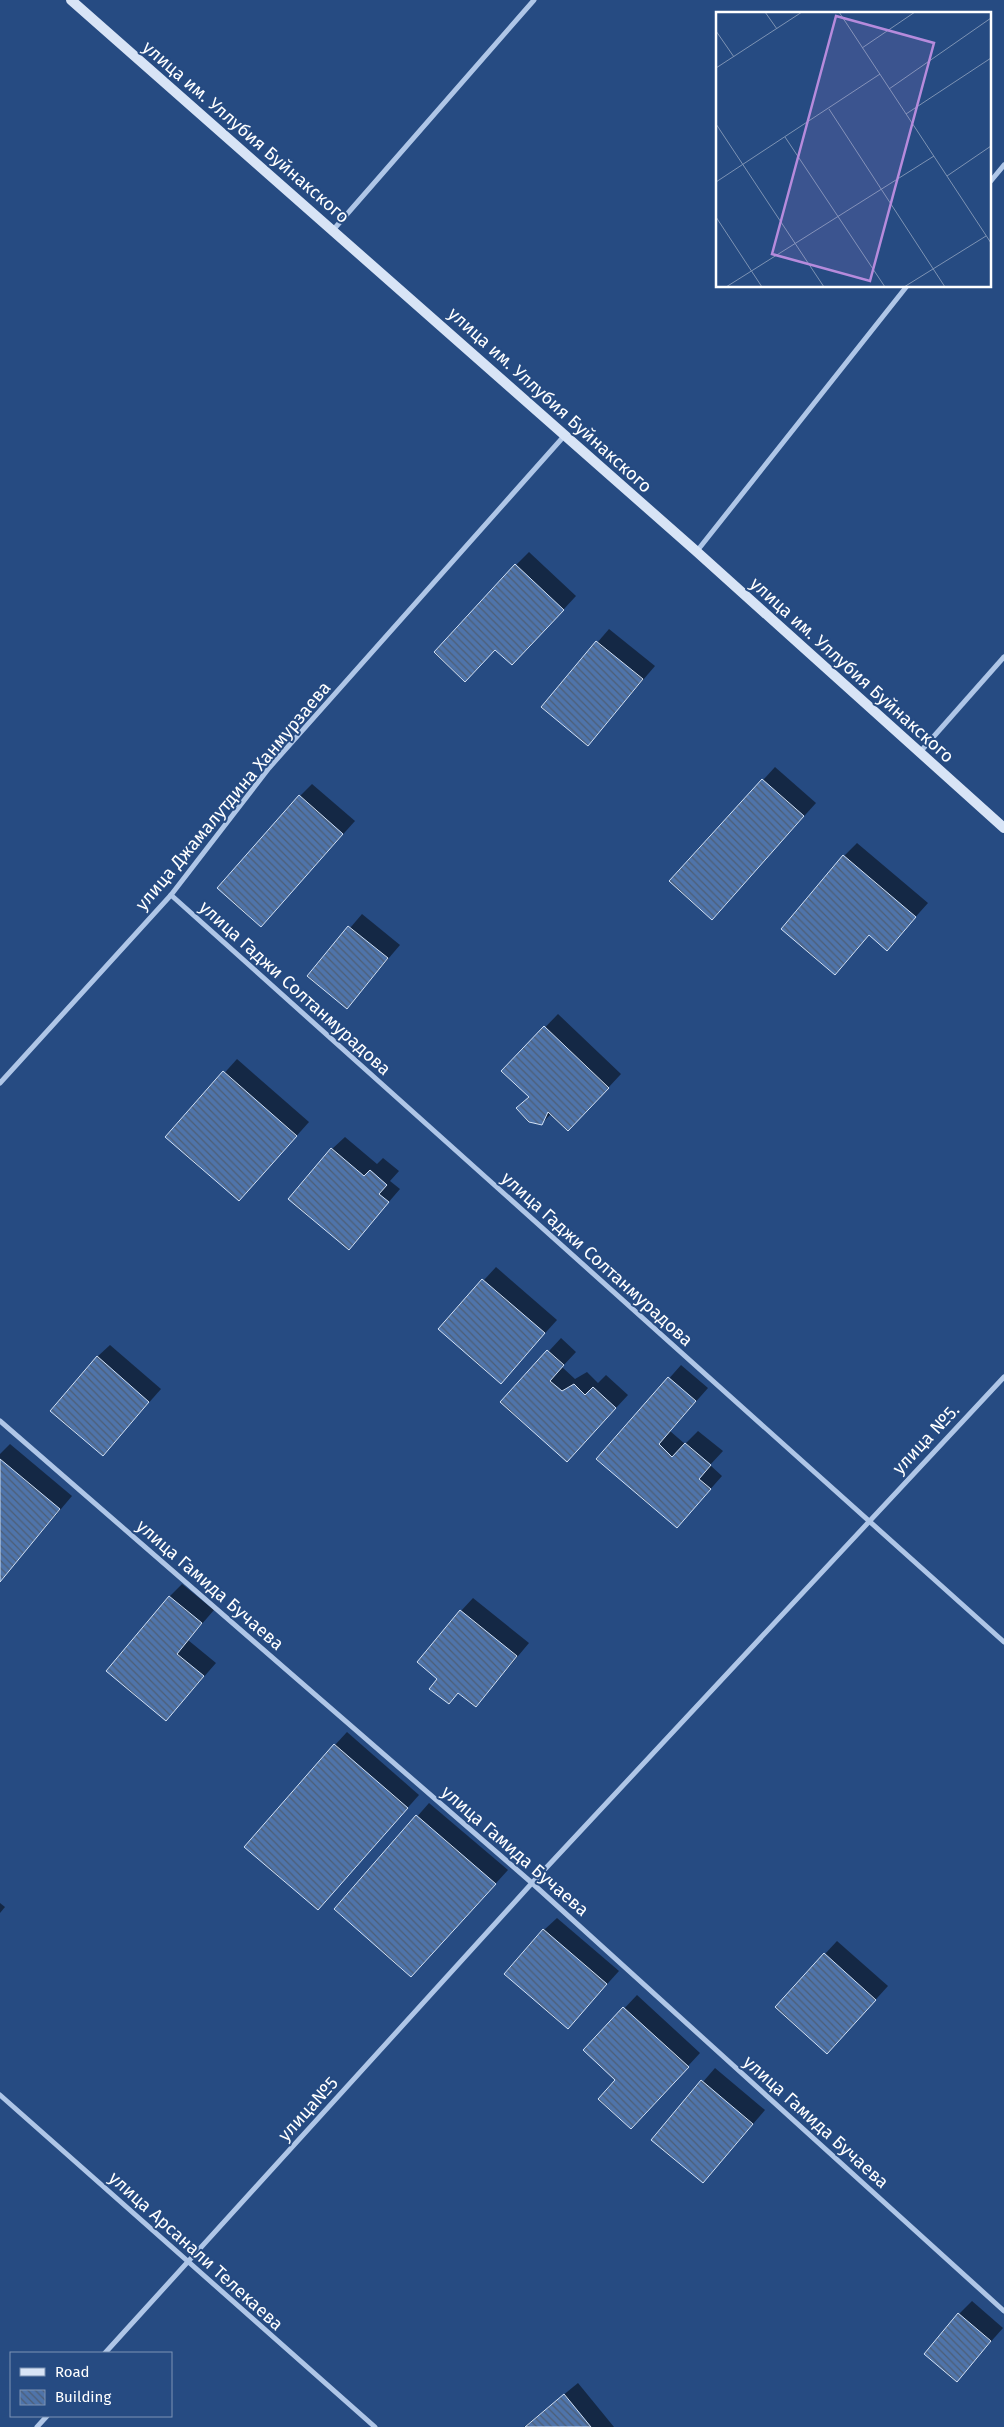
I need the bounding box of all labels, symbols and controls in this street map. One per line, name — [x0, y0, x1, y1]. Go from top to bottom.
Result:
inset map — [716, 12, 992, 288]
street label: улица им. Уллубия Буйнакского — [138, 36, 354, 228]
street label: улица им. Уллубия Буйнакского — [443, 303, 657, 497]
street label: улица им. Уллубия Буйнакского — [745, 573, 959, 767]
street label: улица Джамалутдина Ханмурзаева — [131, 677, 335, 915]
street label: улица Гаджи Солтанмурадова — [195, 896, 395, 1080]
street label: улица Гаджи Солтанмурадова — [497, 1167, 697, 1351]
street label: улица №5. — [888, 1399, 964, 1479]
street label: улица Гамида Бучаева — [132, 1515, 288, 1655]
street label: улица Гамида Бучаева — [437, 1781, 593, 1921]
street label: улица Гамида Бучаева — [739, 2051, 893, 2193]
street label: улица№5 — [273, 2072, 343, 2146]
street label: улица Арсанали Телекаева — [104, 2167, 288, 2335]
legend — [10, 2352, 172, 2417]
text: Road — [55, 2363, 90, 2381]
text: Building — [55, 2388, 111, 2406]

